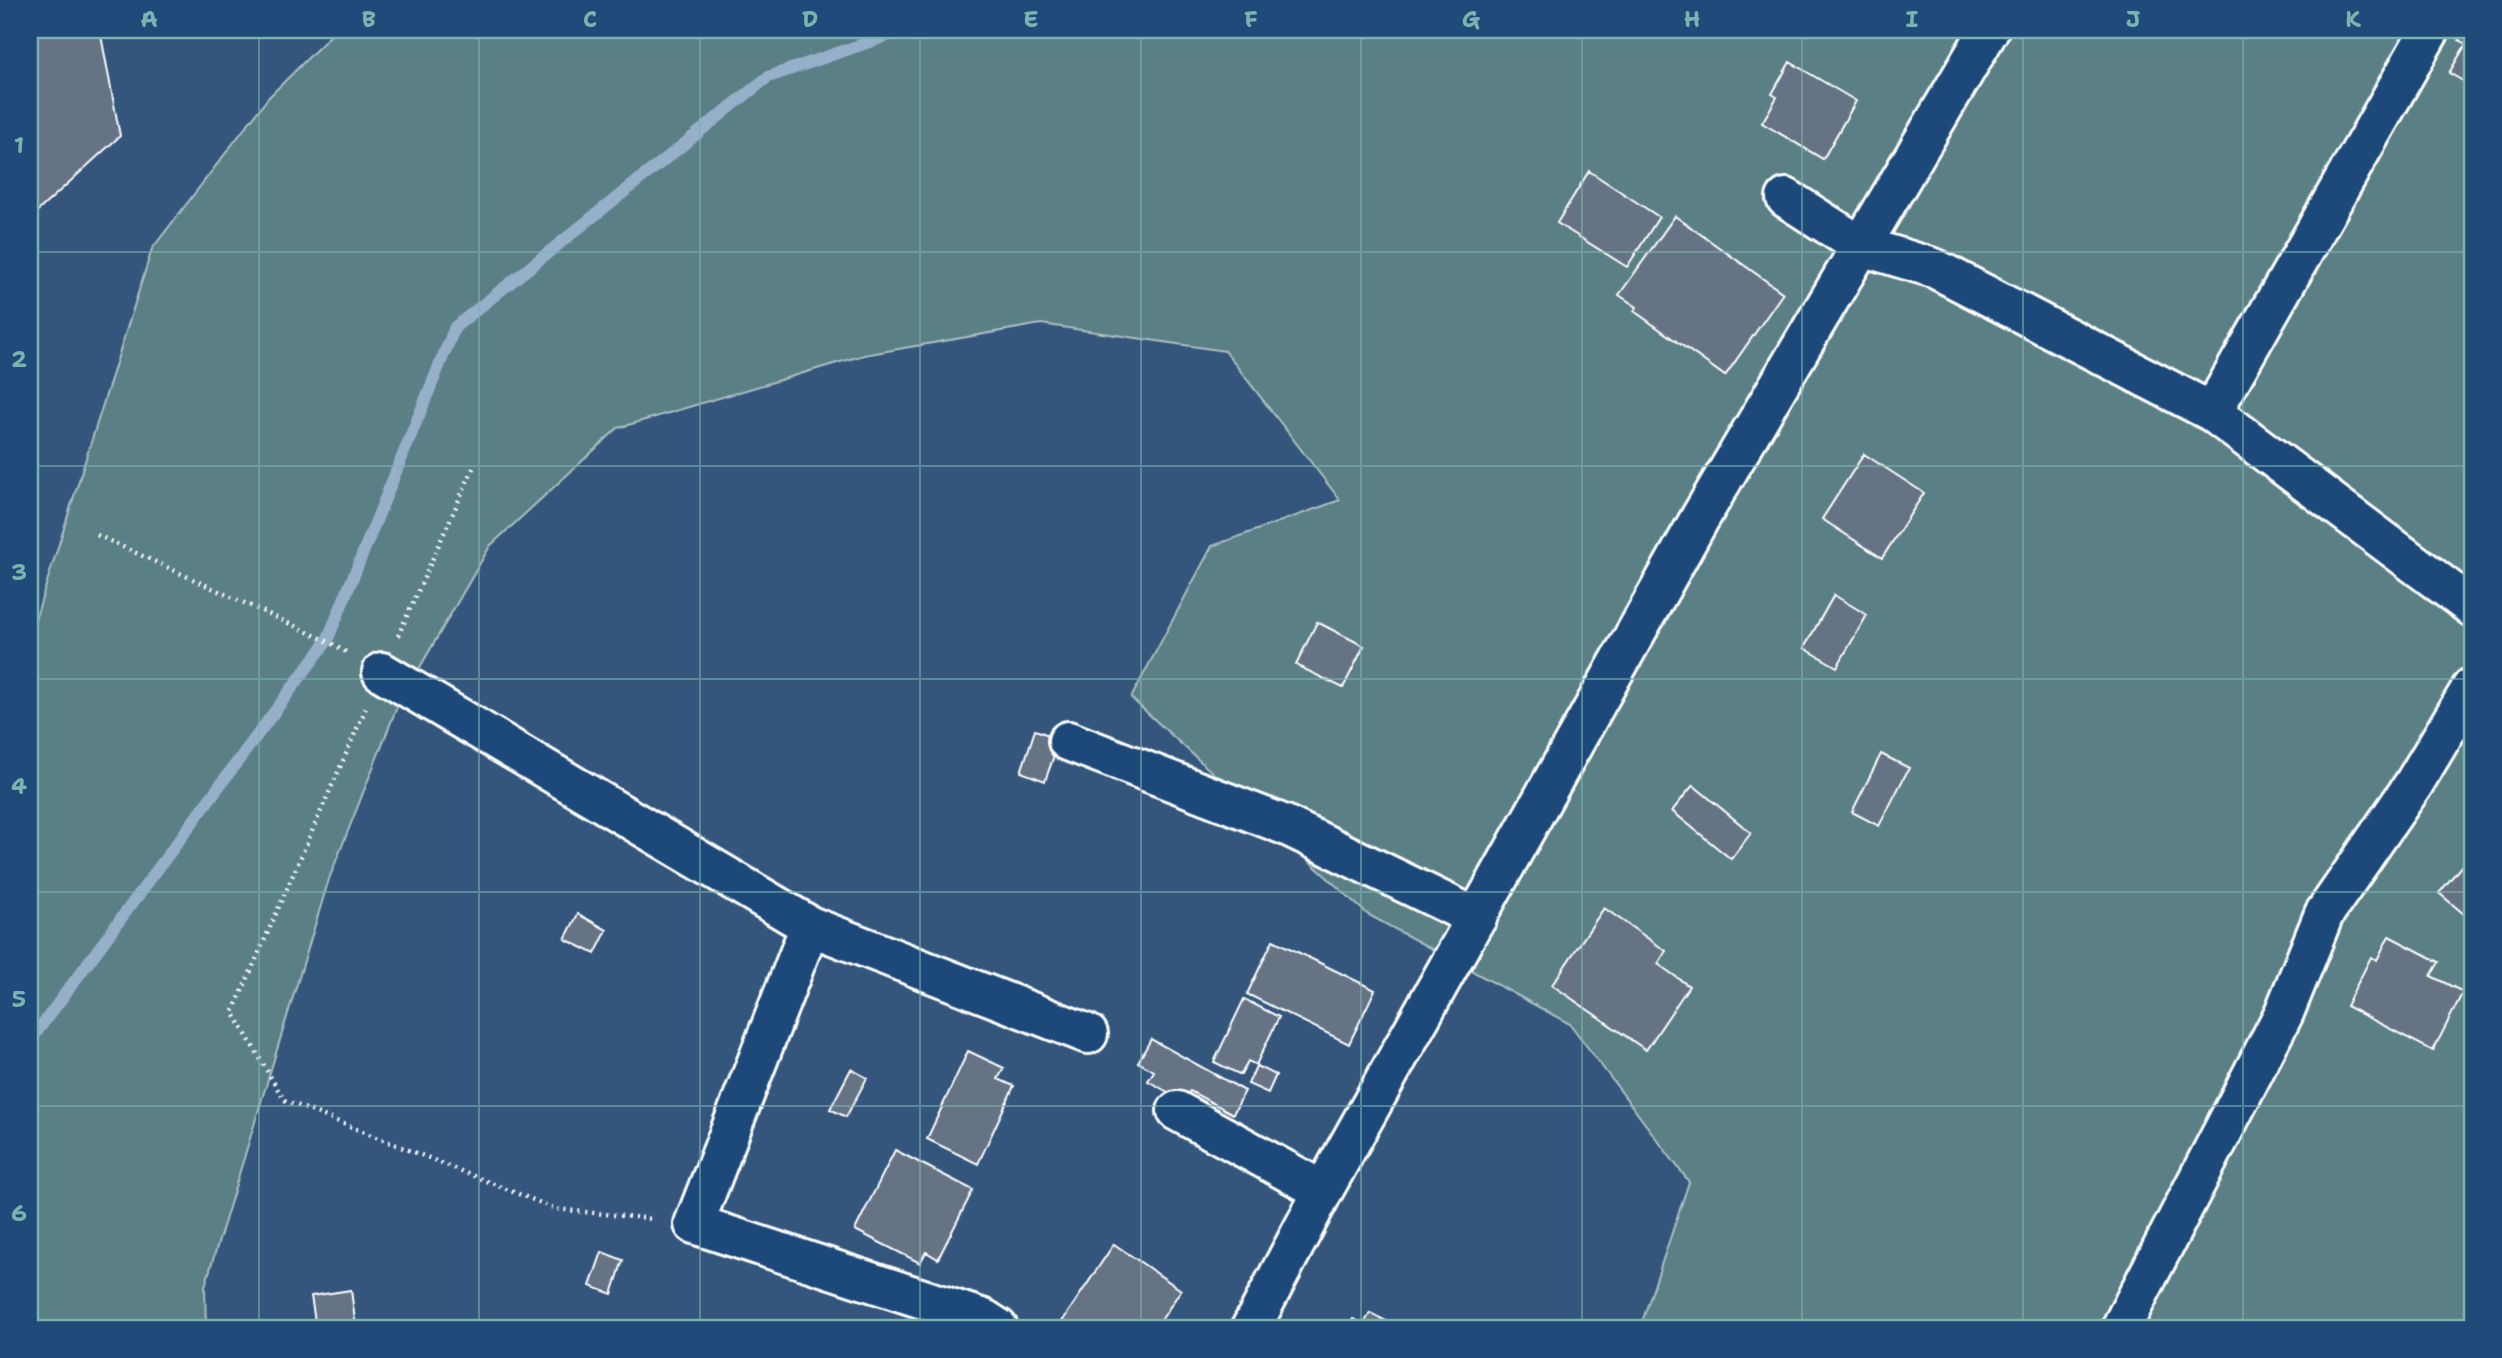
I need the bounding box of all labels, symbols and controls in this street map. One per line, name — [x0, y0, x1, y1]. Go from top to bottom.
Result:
text: A — [140, 4, 158, 34]
text: B — [362, 4, 376, 34]
text: C — [583, 4, 597, 34]
text: D — [802, 4, 818, 34]
text: E — [1023, 4, 1039, 34]
text: F — [1244, 4, 1258, 34]
text: G — [1462, 4, 1481, 34]
text: H — [1684, 4, 1700, 34]
text: I — [1906, 4, 1919, 34]
text: J — [2126, 4, 2140, 34]
text: K — [2345, 4, 2361, 34]
text: 1 — [14, 130, 24, 160]
text: 2 — [11, 344, 27, 374]
text: 3 — [11, 557, 27, 587]
text: 4 — [11, 771, 27, 801]
text: 5 — [12, 984, 26, 1014]
text: 6 — [11, 1198, 27, 1228]

